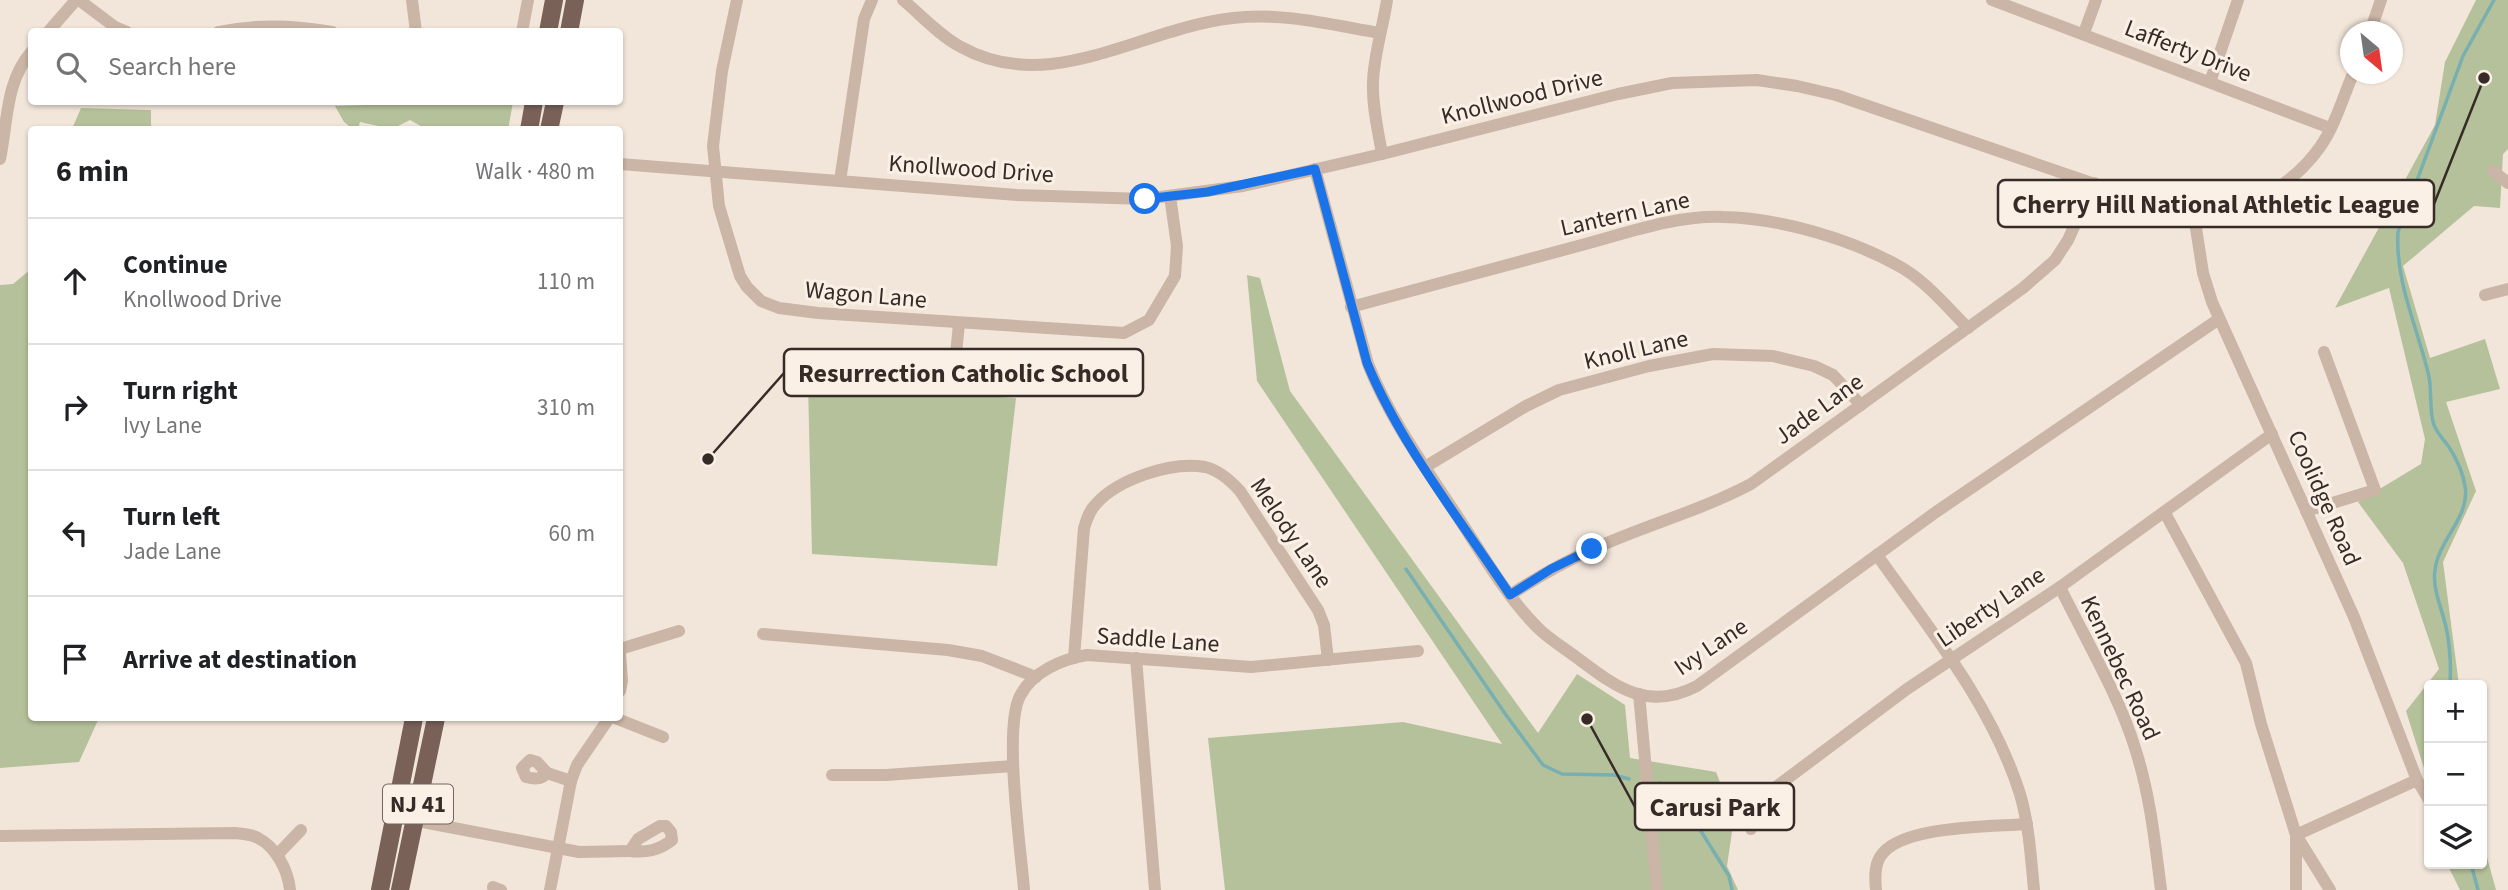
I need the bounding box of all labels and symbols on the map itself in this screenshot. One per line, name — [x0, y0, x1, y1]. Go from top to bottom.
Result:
street label: Lafferty Drive — [2119, 11, 2257, 91]
north arrow — [2340, 21, 2403, 84]
street label: Knollwood Drive — [1437, 60, 1607, 134]
street label: Knollwood Drive — [887, 146, 1055, 192]
callout: Cherry Hill National Athletic League — [1998, 180, 2434, 227]
street label: Lantern Lane — [1557, 182, 1693, 246]
route start — [1129, 183, 1160, 214]
text: Cherry Hill National Athletic League — [2012, 186, 2420, 223]
street label: Wagon Lane — [804, 272, 928, 318]
street label: Knoll Lane — [1580, 321, 1692, 379]
callout: Resurrection Catholic School — [784, 349, 1143, 396]
text: Resurrection Catholic School — [798, 355, 1129, 392]
street label: Jade Lane — [1767, 365, 1871, 453]
street label: Coolidge Road — [2279, 425, 2369, 571]
street label: Melody Lane — [1241, 471, 1341, 595]
route end — [1576, 533, 1607, 564]
street label: Liberty Lane — [1930, 558, 2052, 656]
street label: Kennebec Road — [2071, 590, 2169, 746]
street label: Ivy Lane — [1667, 609, 1755, 685]
street label: Saddle Lane — [1095, 618, 1221, 662]
callout: Carusi Park — [1635, 783, 1794, 830]
road number: NJ 41 — [383, 784, 453, 824]
text: Carusi Park — [1650, 789, 1781, 826]

